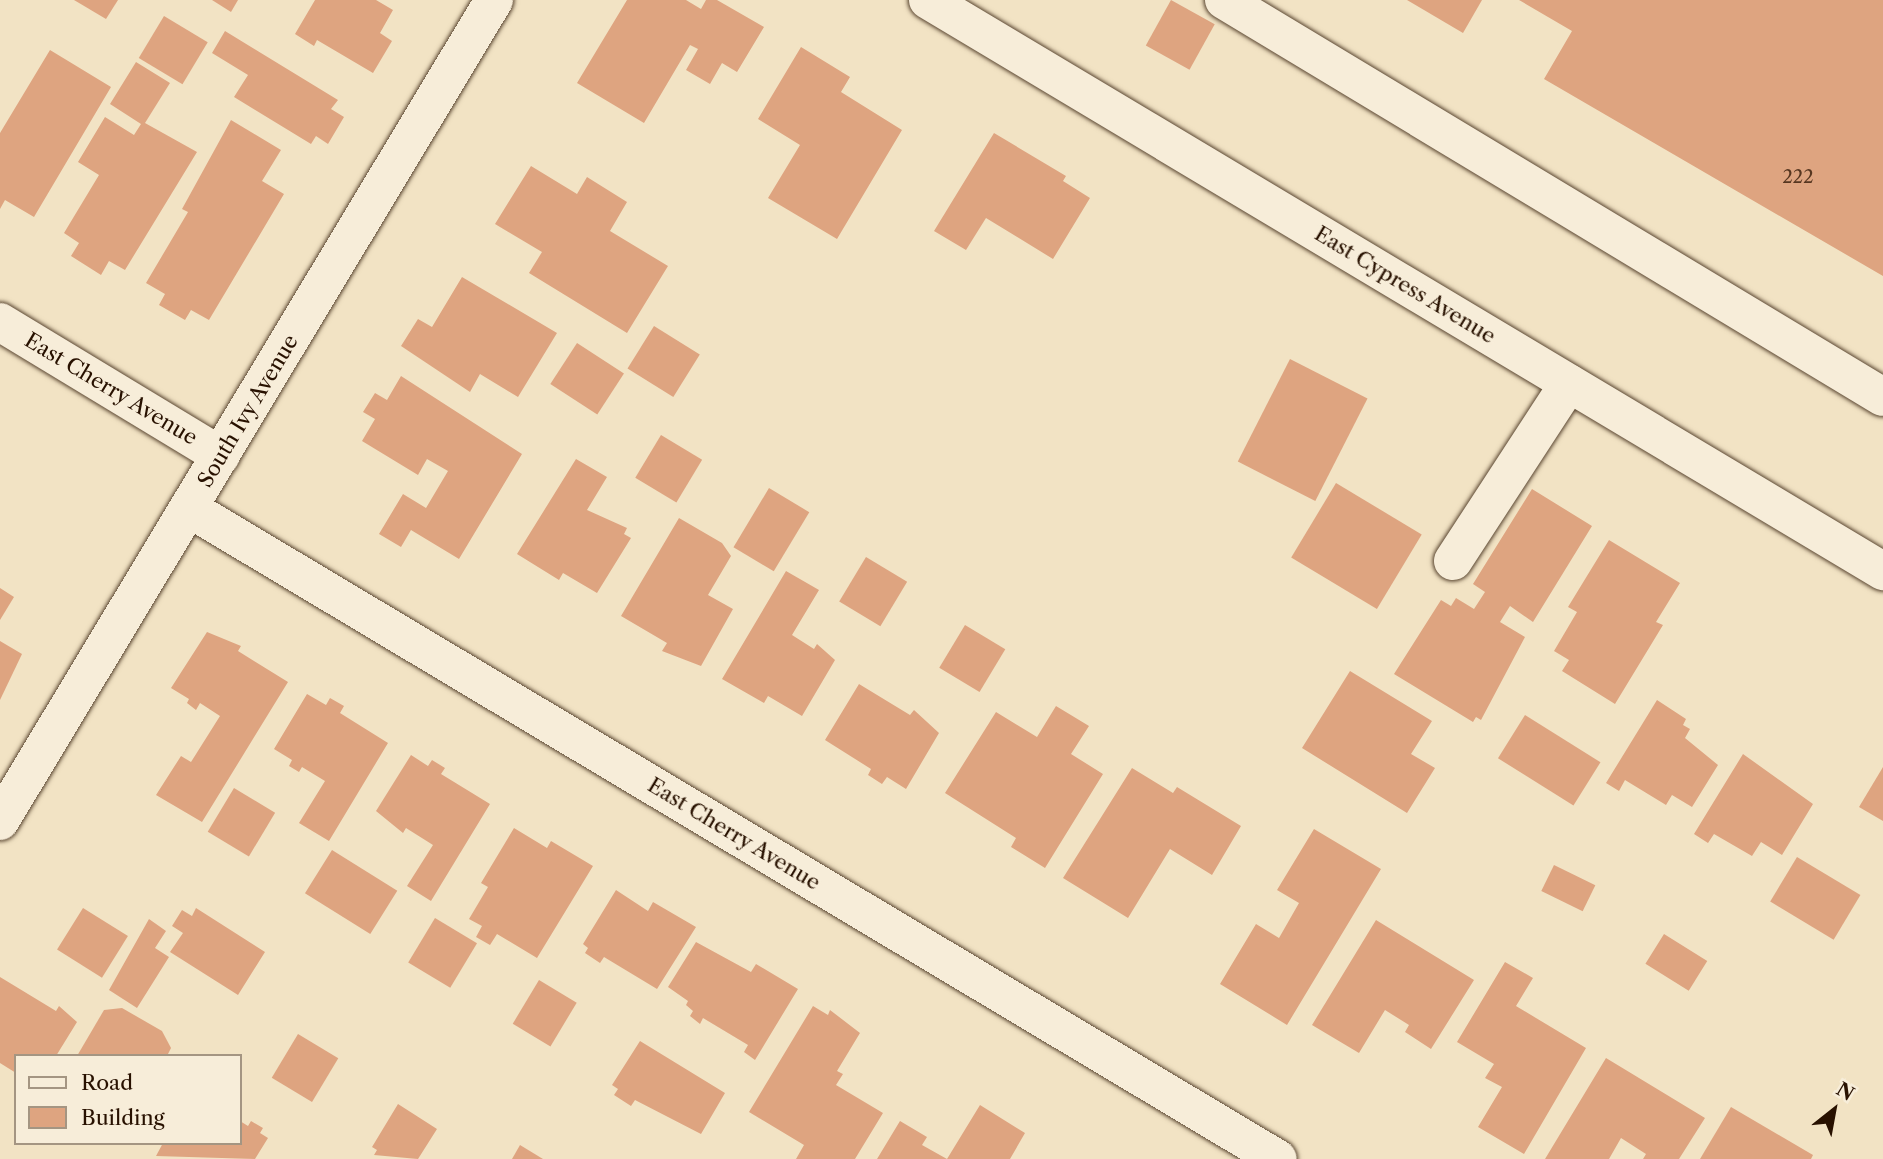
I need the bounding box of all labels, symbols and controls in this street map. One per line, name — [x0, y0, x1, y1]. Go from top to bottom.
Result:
house number: 222 — [1782, 166, 1814, 188]
street label: East Cypress Avenue — [1310, 221, 1500, 349]
street label: East Cherry Avenue — [20, 327, 202, 451]
street label: South Ivy Avenue — [192, 329, 304, 493]
street label: East Cherry Avenue — [643, 772, 825, 896]
legend — [14, 1054, 242, 1145]
text: Road — [81, 1070, 133, 1095]
north arrow — [1799, 1075, 1869, 1145]
text: N — [1832, 1077, 1858, 1106]
text: Building — [81, 1105, 165, 1130]

